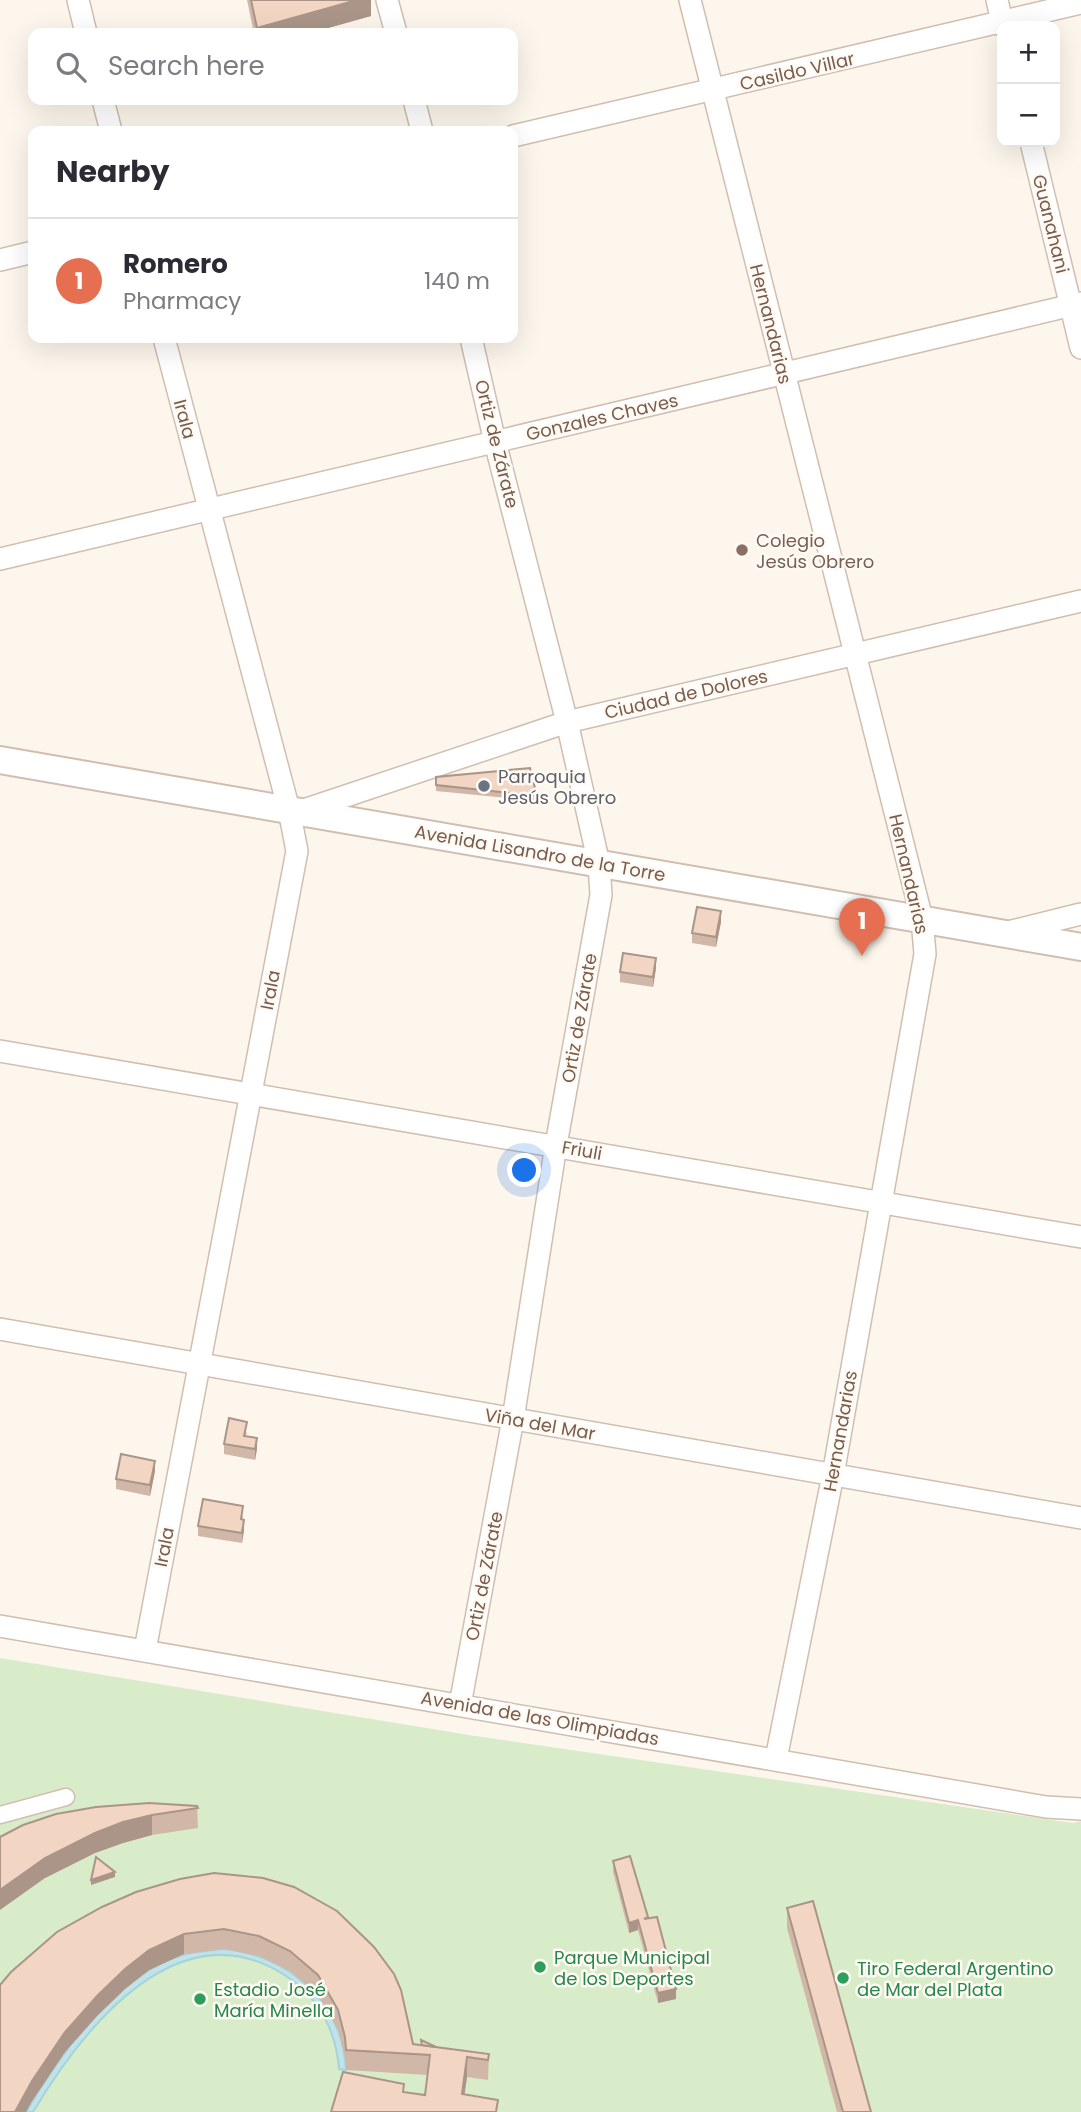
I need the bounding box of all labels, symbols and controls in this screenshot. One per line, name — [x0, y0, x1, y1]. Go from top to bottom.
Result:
map controls — [997, 21, 1060, 147]
button: + — [997, 21, 1060, 84]
search box — [28, 28, 518, 105]
street label: Casildo Villar — [737, 46, 857, 96]
icon: search — [52, 48, 90, 86]
text: Search here — [108, 48, 265, 84]
button: − — [997, 84, 1060, 147]
text: Nearby — [56, 150, 170, 193]
street label: Guanahani — [1027, 172, 1075, 276]
text: Romero — [123, 246, 228, 282]
street label: Hernandarias — [744, 261, 798, 387]
text: 1 — [75, 265, 83, 297]
text: 140 m — [424, 265, 490, 297]
text: Pharmacy — [123, 285, 241, 317]
street label: Ortiz de Zárate — [469, 377, 525, 511]
street label: Gonzales Chaves — [523, 387, 681, 447]
street label: Irala — [168, 396, 202, 442]
place label: Colegio Jesús Obrero — [756, 528, 874, 574]
marker: Colegio Jesús Obrero — [734, 542, 750, 558]
street label: Ciudad de Dolores — [602, 663, 770, 725]
place label: Parroquia Jesús Obrero — [498, 764, 616, 810]
marker: Parroquia Jesús Obrero — [476, 778, 492, 794]
street label: Hernandarias — [883, 811, 935, 937]
street label: Avenida Lisandro de la Torre — [413, 819, 667, 887]
pin: 1 — [839, 898, 885, 956]
street label: Ortiz de Zárate — [555, 951, 603, 1085]
street label: Irala — [254, 968, 286, 1012]
street label: Friuli — [560, 1134, 604, 1166]
your location — [507, 1153, 541, 1187]
street label: Hernandarias — [817, 1368, 863, 1494]
street label: Viña del Mar — [483, 1402, 598, 1446]
street label: Ortiz de Zárate — [459, 1509, 509, 1643]
street label: Irala — [148, 1525, 180, 1569]
street label: Avenida de las Olimpiadas — [419, 1685, 661, 1751]
place label: Parque Municipal de los Deportes — [554, 1945, 710, 1991]
place label: Tiro Federal Argentino de Mar del Plata — [857, 1956, 1054, 2002]
marker: Parque Municipal de los Deportes — [532, 1959, 548, 1975]
marker: Tiro Federal Argentino de Mar del Plata — [835, 1970, 851, 1986]
place label: Estadio José María Minella — [214, 1977, 333, 2023]
marker: Estadio José María Minella — [192, 1991, 208, 2007]

